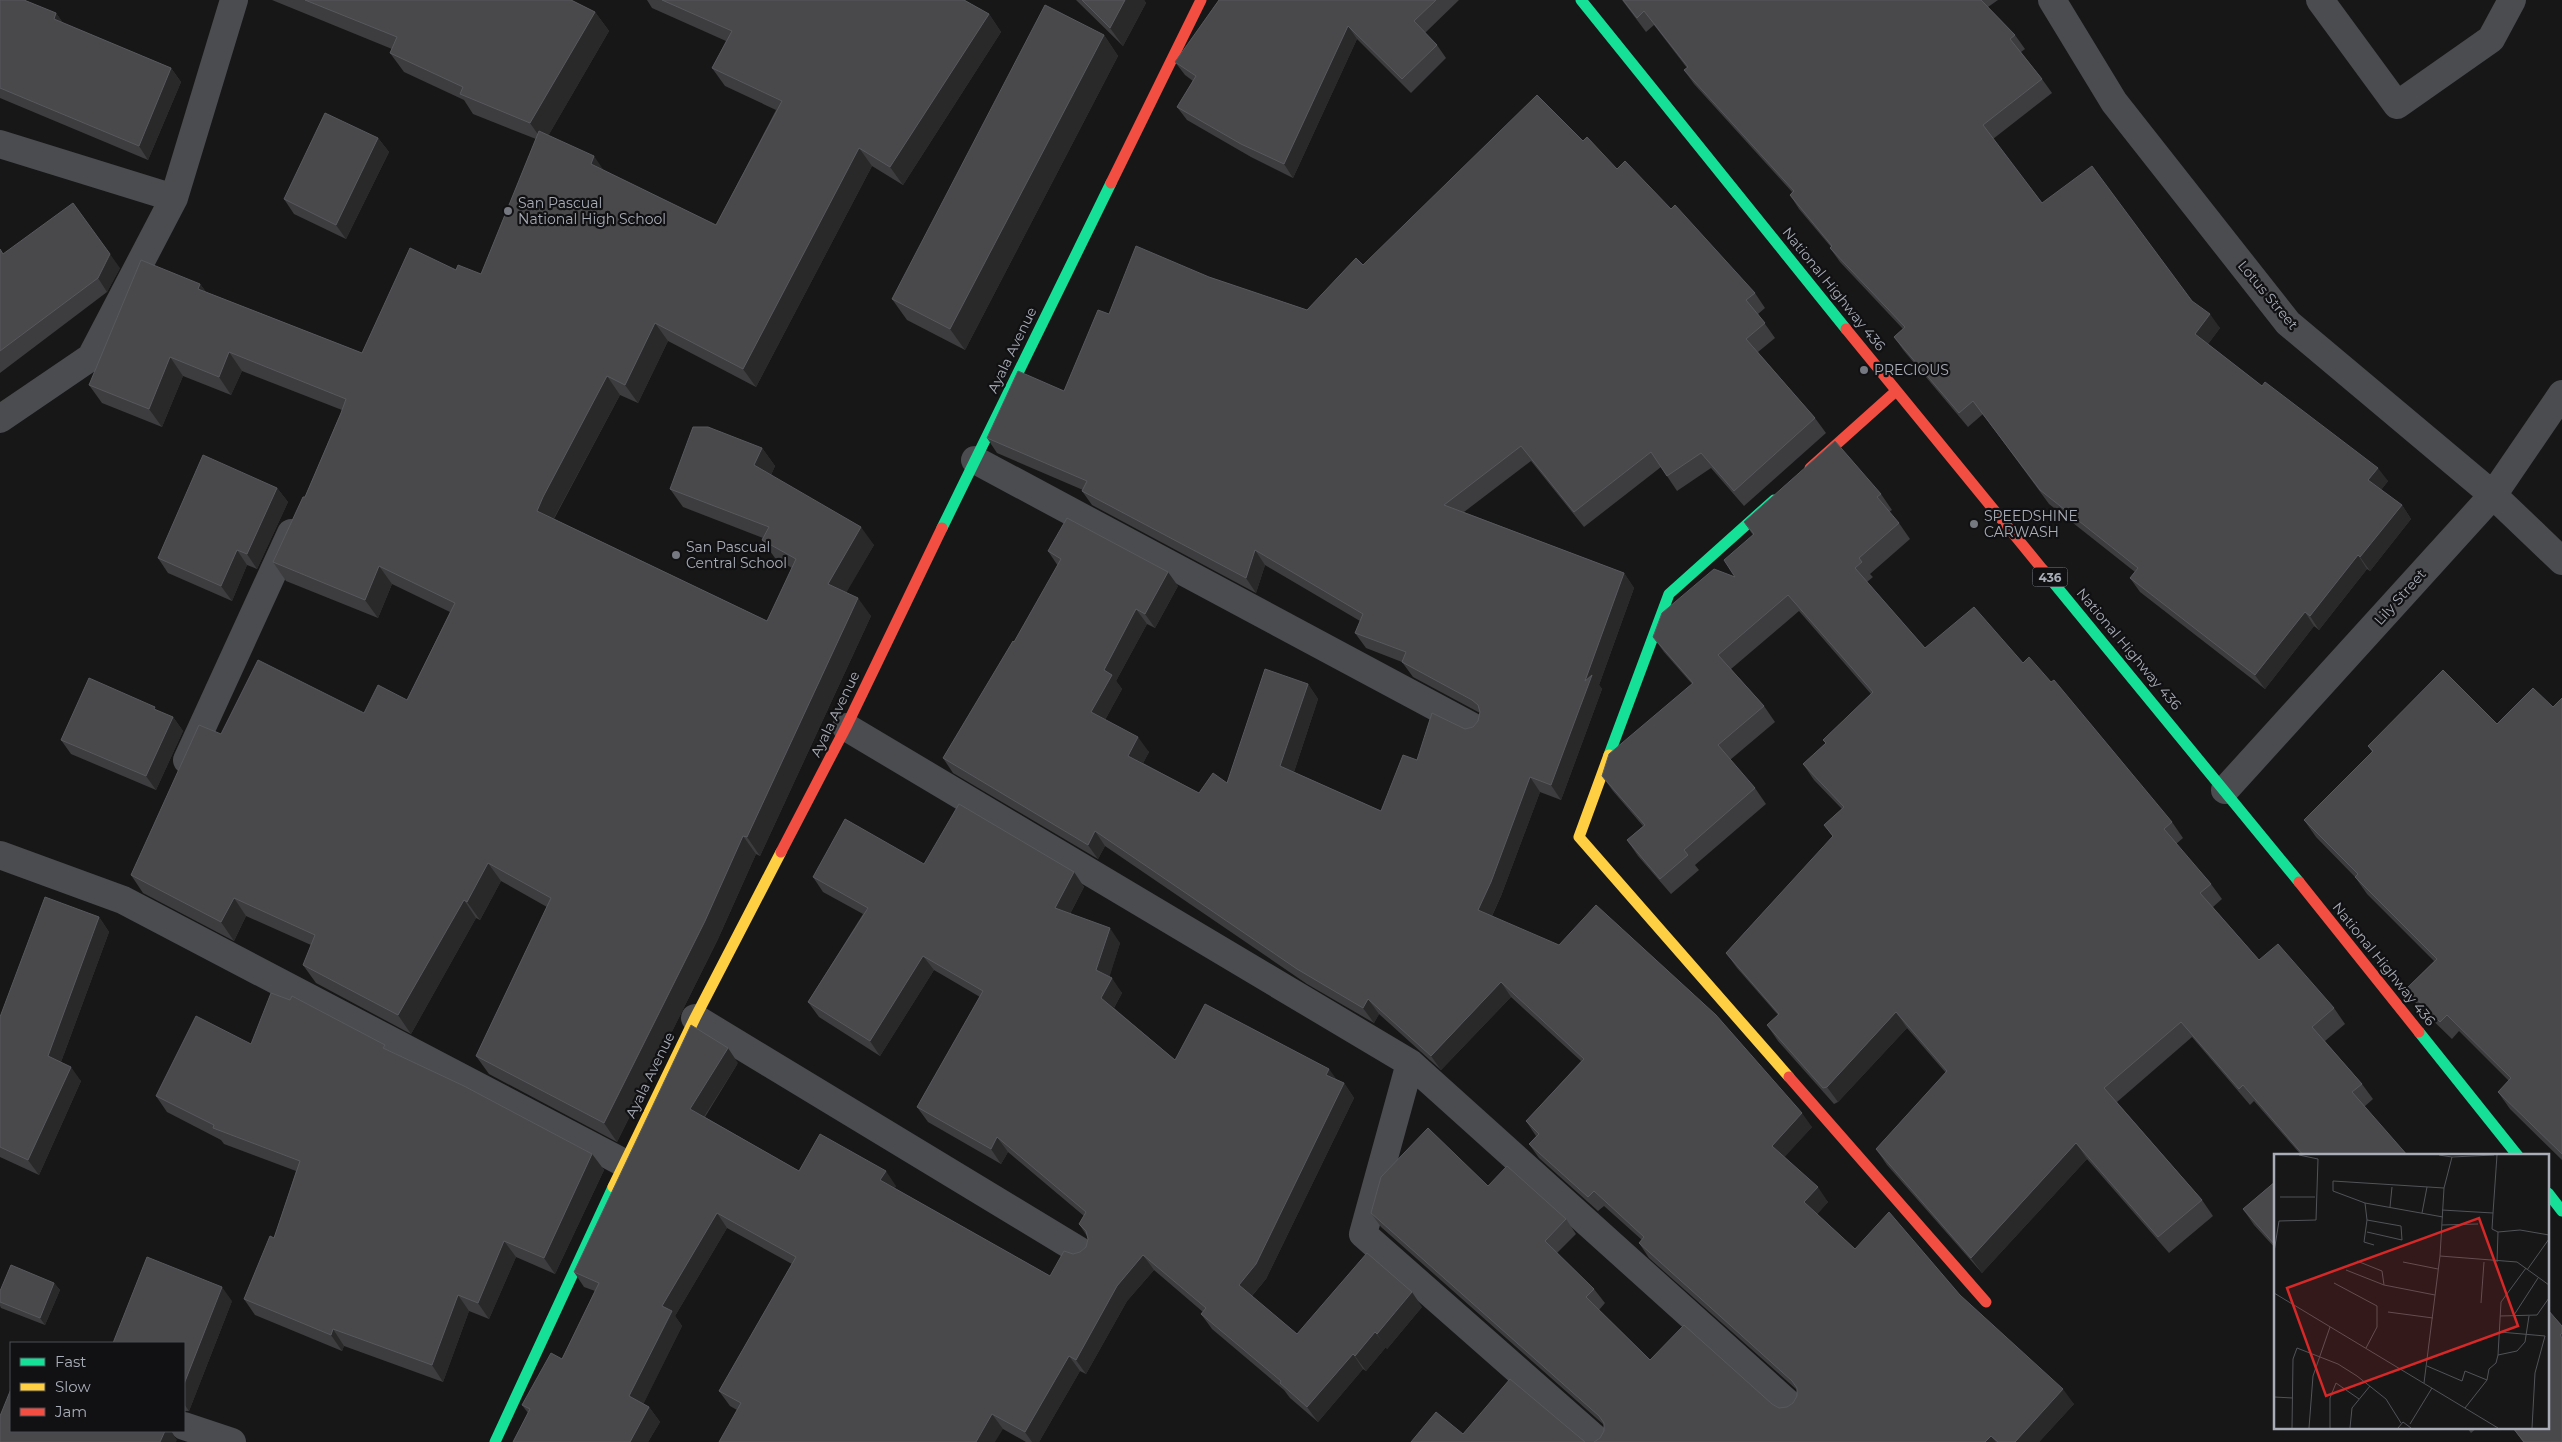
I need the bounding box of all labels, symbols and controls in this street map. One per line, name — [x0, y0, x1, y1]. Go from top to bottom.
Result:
place label: San Pascual National High School — [518, 194, 666, 228]
marker: San Pascual National High School — [502, 205, 514, 217]
street label: National Highway 436 — [1779, 224, 1890, 355]
street label: Lotus Street — [2234, 257, 2302, 334]
street label: Ayala Avenue — [983, 304, 1041, 396]
place label: PRECIOUS — [1874, 361, 1949, 379]
marker: PRECIOUS — [1858, 364, 1870, 376]
place label: SPEEDSHINE CARWASH — [1984, 507, 2078, 541]
marker: SPEEDSHINE CARWASH — [1968, 518, 1980, 530]
place label: San Pascual Central School — [686, 538, 787, 572]
marker: San Pascual Central School — [670, 549, 682, 561]
street label: Lily Street — [2370, 565, 2430, 629]
road number: 436 — [2032, 568, 2068, 586]
street label: National Highway 436 — [2073, 584, 2186, 714]
street label: Ayala Avenue — [806, 668, 864, 760]
street label: National Highway 436 — [2329, 899, 2440, 1030]
street label: Ayala Avenue — [621, 1029, 679, 1121]
inset map — [2274, 1154, 2550, 1430]
legend — [10, 1342, 185, 1432]
text: Fast — [55, 1352, 86, 1371]
text: Slow — [55, 1377, 91, 1396]
text: Jam — [54, 1402, 87, 1421]

